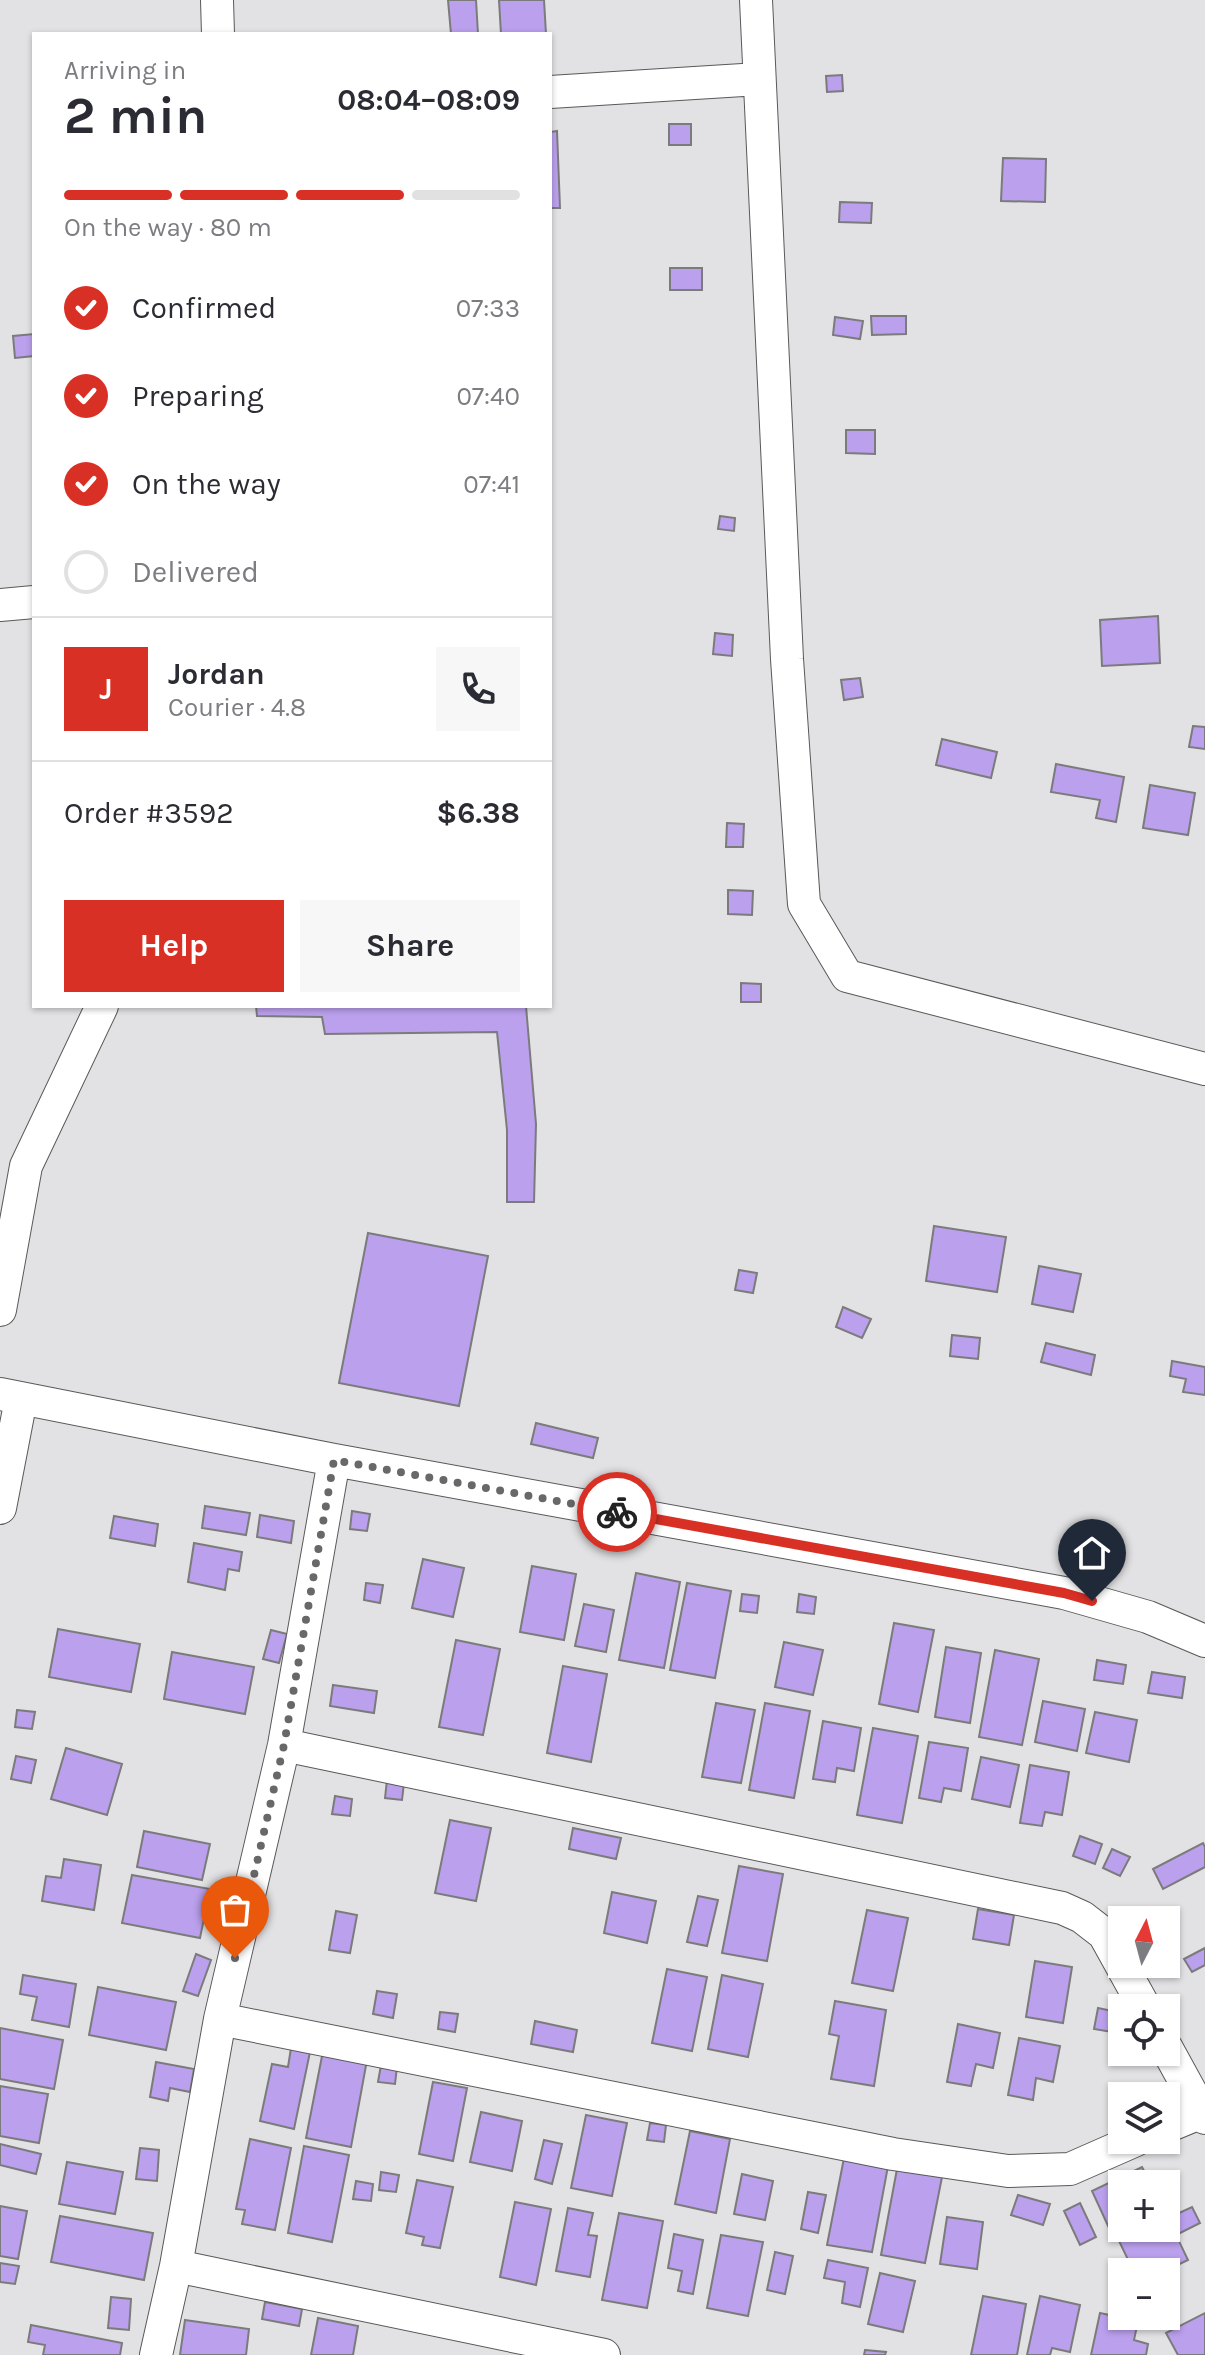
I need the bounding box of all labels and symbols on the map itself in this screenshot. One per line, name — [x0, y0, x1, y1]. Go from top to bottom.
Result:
courier — [577, 1472, 657, 1552]
pin — [1058, 1519, 1126, 1601]
pin — [201, 1876, 269, 1958]
north arrow — [1108, 1906, 1180, 1978]

